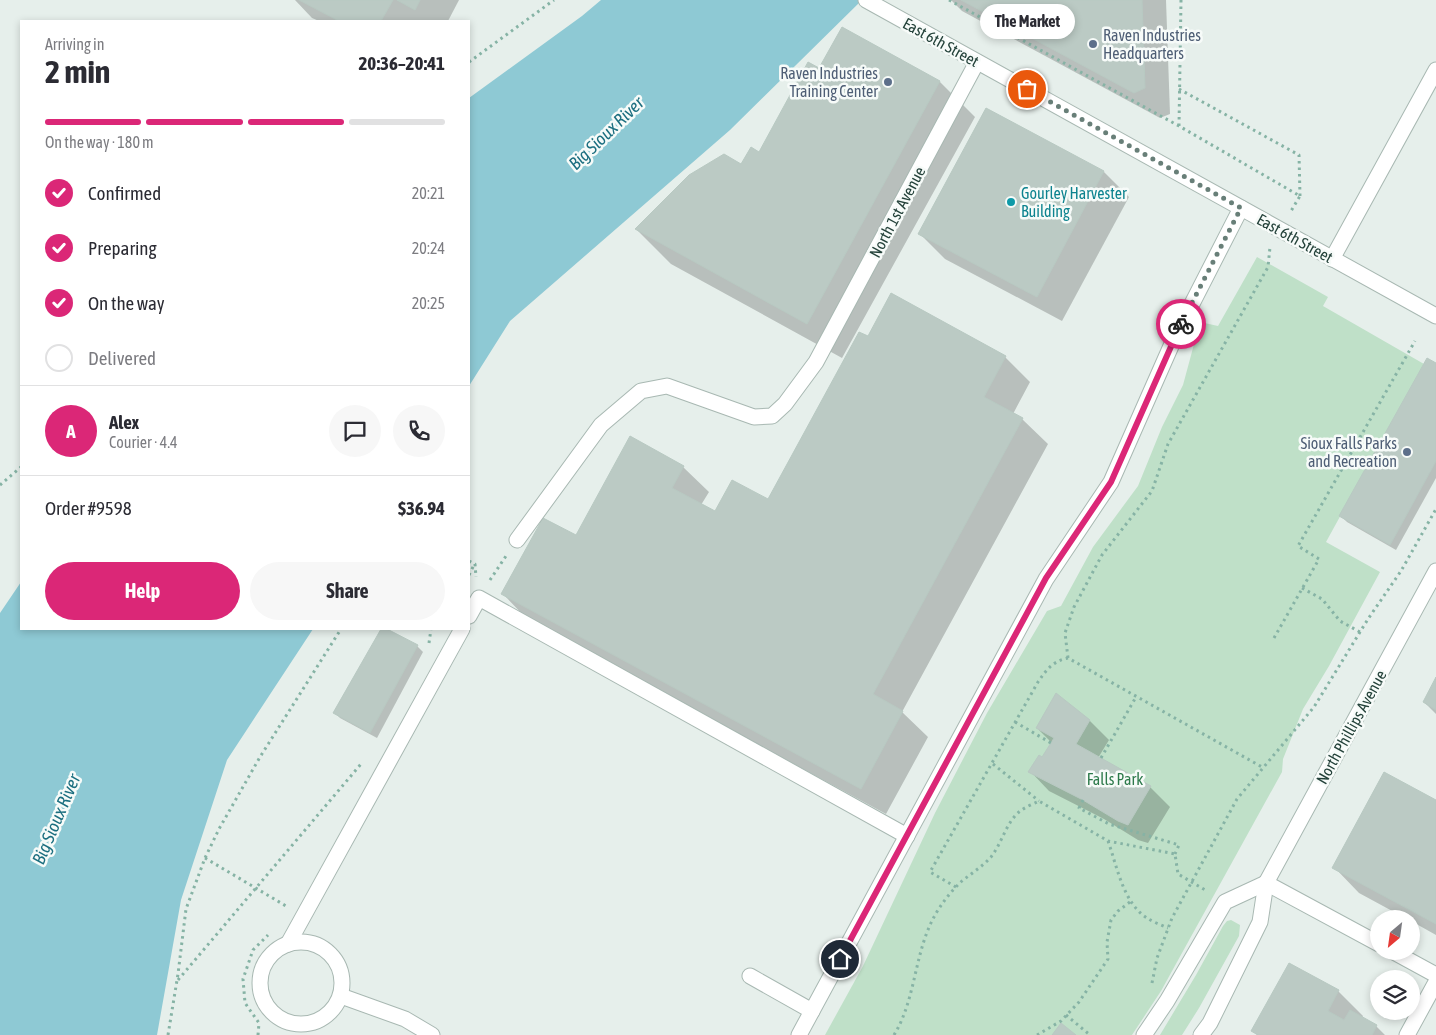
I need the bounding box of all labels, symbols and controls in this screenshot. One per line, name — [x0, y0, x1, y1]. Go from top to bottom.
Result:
callout: The Market — [980, 4, 1074, 39]
text: The Market — [995, 12, 1060, 30]
street label: East 6th Street — [900, 14, 982, 70]
place label: Raven Industries Headquarters — [1103, 26, 1201, 63]
text: Arriving in — [45, 35, 105, 53]
marker: Raven Industries Headquarters — [1087, 38, 1099, 50]
text: 20:36–20:41 — [358, 52, 445, 74]
text: 2 min — [45, 53, 110, 90]
place label: Raven Industries Training Center — [780, 64, 878, 101]
pin — [1006, 68, 1048, 110]
icon: bag — [1013, 75, 1041, 103]
marker: Raven Industries Training Center — [882, 76, 894, 88]
water label: Big Sioux River — [564, 92, 648, 174]
text: On the way · 180 m — [45, 133, 154, 151]
street label: North 1st Avenue — [865, 163, 929, 261]
icon: check — [45, 179, 73, 207]
text: Confirmed — [88, 182, 161, 204]
text: 20:21 — [412, 184, 445, 202]
place label: Gourley Harvester Building — [1021, 184, 1127, 221]
marker: Gourley Harvester Building — [1005, 196, 1017, 208]
street label: East 6th Street — [1254, 210, 1336, 266]
icon: check — [45, 234, 73, 262]
text: Preparing — [88, 237, 157, 259]
text: 20:24 — [412, 239, 445, 257]
icon: check — [45, 289, 73, 317]
text: On the way — [88, 292, 165, 314]
text: 20:25 — [412, 294, 445, 312]
courier — [1156, 299, 1206, 349]
icon: bike — [1167, 310, 1195, 338]
text: Delivered — [88, 347, 156, 369]
button: chat — [329, 405, 381, 457]
button: phone — [393, 405, 445, 457]
text: Alex — [109, 411, 139, 433]
text: A — [66, 420, 76, 442]
text: Courier · 4.4 — [109, 433, 178, 451]
place label: Sioux Falls Parks and Recreation — [1300, 434, 1397, 470]
marker: Sioux Falls Parks and Recreation — [1401, 446, 1413, 458]
text: Order #9598 — [45, 497, 132, 519]
text: $36.94 — [398, 497, 445, 519]
button: Help — [45, 562, 240, 620]
button: Share — [250, 562, 445, 620]
street label: North Phillips Avenue — [1312, 667, 1391, 787]
water label: Big Sioux River — [28, 770, 85, 867]
park label: Falls Park — [1087, 770, 1143, 788]
north arrow — [1370, 910, 1420, 960]
map controls — [1370, 910, 1420, 1020]
pin — [819, 938, 861, 980]
icon: home — [826, 945, 854, 973]
button: layers — [1370, 970, 1420, 1020]

